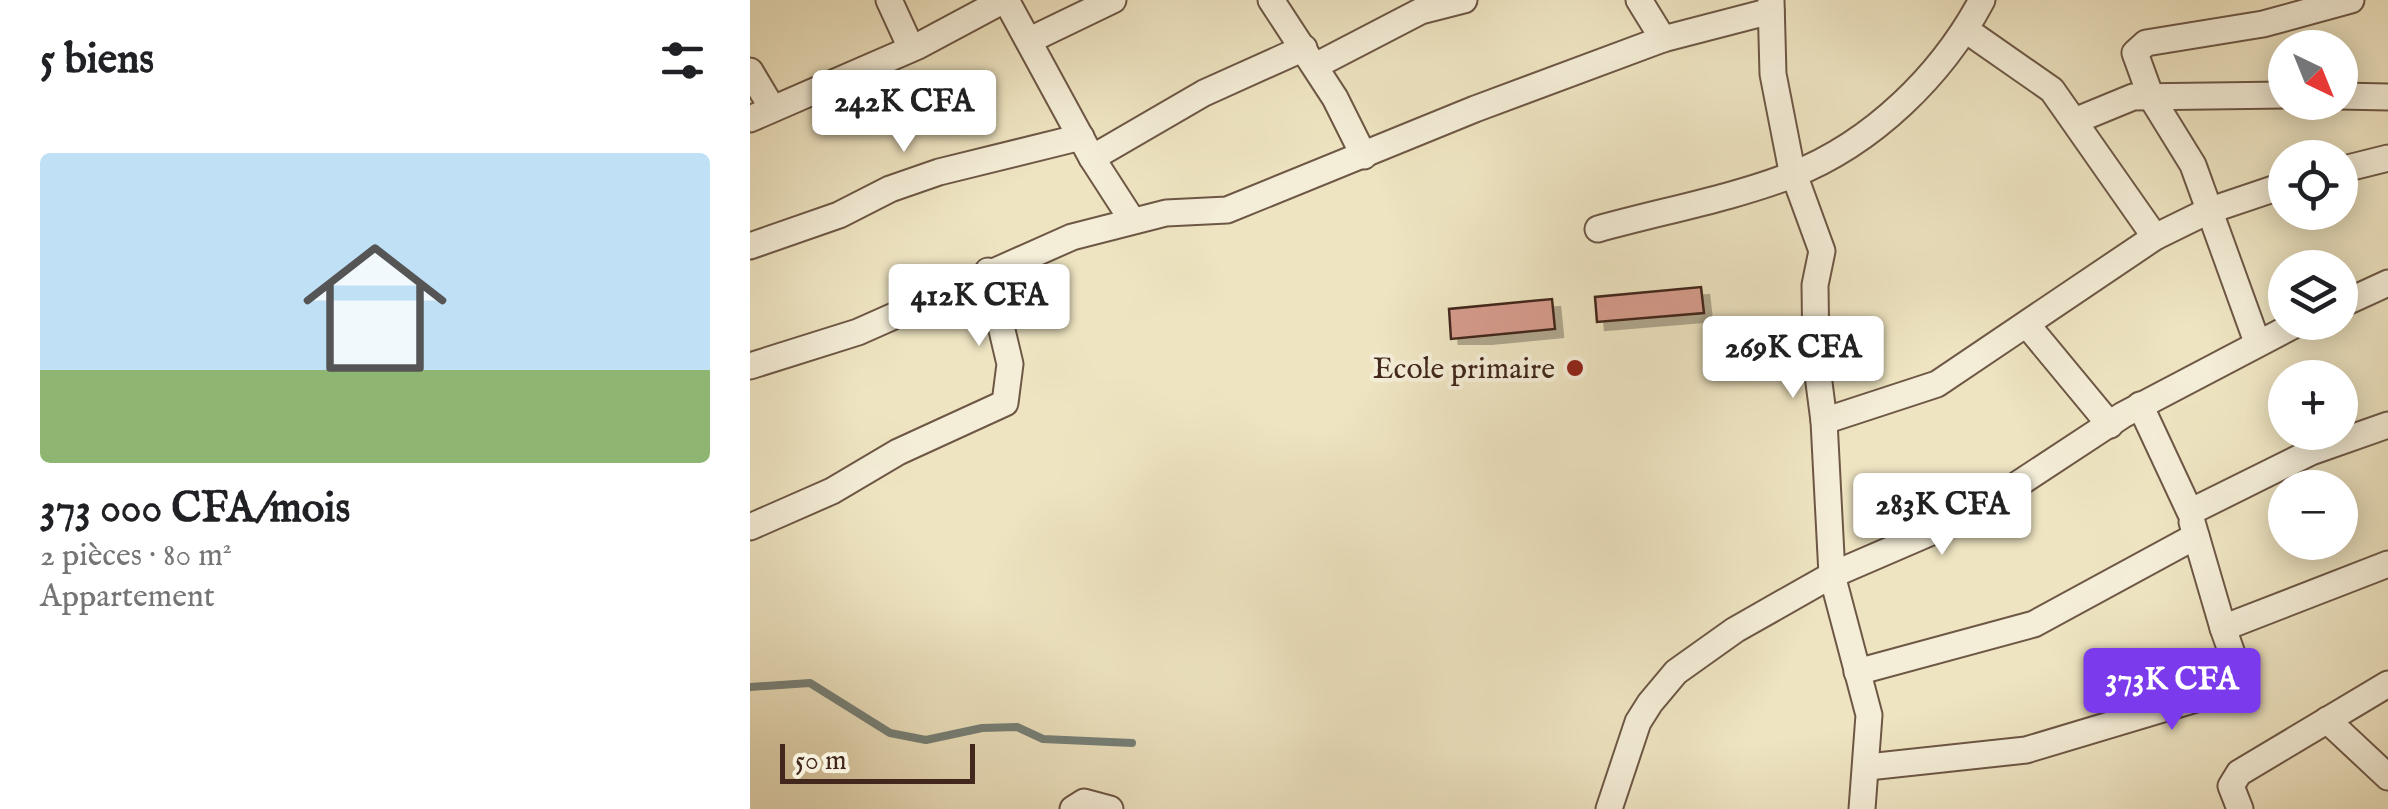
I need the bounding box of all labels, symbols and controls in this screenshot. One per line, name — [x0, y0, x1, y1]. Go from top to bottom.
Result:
north arrow — [2268, 30, 2358, 120]
map controls — [2268, 30, 2358, 560]
icon: filters — [655, 33, 710, 88]
text: 5 biens — [40, 34, 154, 87]
pin: 242K CFA — [801, 70, 1007, 155]
text: 242K CFA — [834, 82, 974, 123]
button: locate — [2268, 140, 2358, 230]
icon: home — [285, 218, 465, 398]
button: layers — [2268, 250, 2358, 340]
pin: 412K CFA — [876, 264, 1082, 349]
text: 412K CFA — [911, 276, 1047, 317]
pin: 269K CFA — [1690, 316, 1896, 401]
text: 269K CFA — [1725, 328, 1861, 369]
place label: Ecole primaire — [1373, 351, 1555, 389]
marker: Ecole primaire — [1564, 357, 1586, 379]
button: + — [2268, 360, 2358, 450]
button: − — [2268, 470, 2358, 560]
pin: 283K CFA — [1839, 473, 2045, 558]
text: 373 000 CFA/mois — [40, 483, 350, 536]
text: 283K CFA — [1875, 485, 2009, 526]
text: 2 pièces · 80 m² — [40, 536, 232, 577]
text: Appartement — [40, 577, 215, 618]
pin: 373K CFA — [2069, 648, 2275, 733]
text: 373K CFA — [2106, 660, 2238, 701]
scale bar — [780, 739, 975, 784]
text: 50 m — [795, 744, 847, 779]

